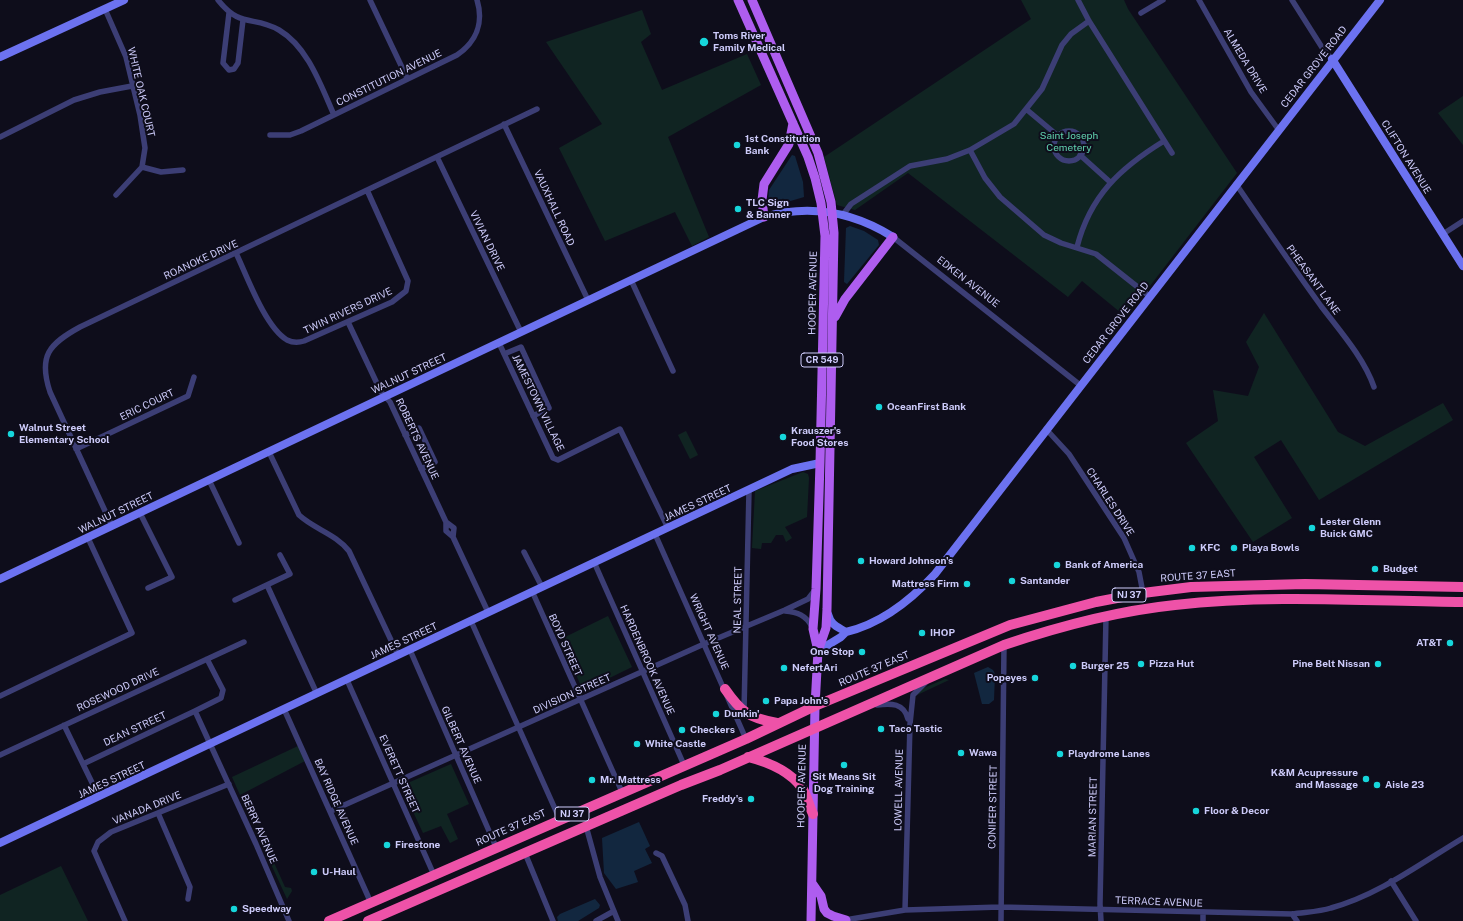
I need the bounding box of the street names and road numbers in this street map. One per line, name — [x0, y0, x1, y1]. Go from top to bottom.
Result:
street label: CEDAR GROVE ROAD — [1278, 24, 1350, 110]
street label: ALMEDA DRIVE — [1221, 26, 1269, 96]
street label: WHITE OAK COURT — [125, 46, 157, 138]
street label: CONSTITUTION AVENUE — [334, 47, 444, 109]
street label: CLIFTON AVENUE — [1379, 118, 1433, 196]
street label: VAUXHALL ROAD — [531, 168, 577, 248]
street label: VIVIAN DRIVE — [467, 209, 507, 273]
street label: ROANOKE DRIVE — [162, 238, 240, 282]
street label: PHEASANT LANE — [1284, 243, 1342, 317]
street label: HOOPER AVENUE — [806, 251, 820, 335]
street label: EDKEN AVENUE — [934, 254, 1002, 310]
street label: CEDAR GROVE ROAD — [1080, 280, 1152, 366]
street label: TWIN RIVERS DRIVE — [302, 285, 394, 337]
street label: WALNUT STREET — [369, 351, 449, 397]
street label: JAMESTOWN VILLAGE — [509, 353, 567, 453]
road number: CR 549 — [801, 353, 843, 367]
street label: ERIC COURT — [118, 387, 176, 423]
street label: ROBERTS AVENUE — [393, 396, 441, 482]
street label: CHARLES DRIVE — [1083, 466, 1137, 538]
street label: JAMES STREET — [663, 482, 733, 524]
street label: WALNUT STREET — [77, 490, 155, 536]
street label: NEAL STREET — [731, 566, 745, 634]
street label: ROUTE 37 EAST — [1160, 567, 1236, 585]
road number: NJ 37 — [1112, 588, 1146, 602]
street label: WRIGHT AVENUE — [687, 592, 731, 672]
street label: HARDENBROOK AVENUE — [617, 603, 677, 717]
street label: BOYD STREET — [546, 612, 584, 678]
street label: JAMES STREET — [369, 620, 439, 662]
street label: ROUTE 37 EAST — [837, 649, 911, 689]
street label: ROSEWOOD DRIVE — [75, 666, 161, 714]
street label: DIVISION STREET — [531, 671, 613, 717]
street label: GILBERT AVENUE — [439, 704, 483, 786]
street label: DEAN STREET — [102, 709, 168, 749]
street label: EVERETT STREET — [376, 733, 422, 815]
street label: HOOPER AVENUE — [795, 744, 809, 828]
street label: LOWELL AVENUE — [892, 749, 906, 831]
street label: BAY RIDGE AVENUE — [311, 757, 361, 847]
street label: JAMES STREET — [77, 759, 147, 801]
street label: CONIFER STREET — [986, 765, 1000, 849]
street label: MARIAN STREET — [1086, 777, 1100, 857]
street label: VANADA DRIVE — [111, 789, 183, 827]
street label: BERRY AVENUE — [238, 792, 280, 866]
street label: ROUTE 37 EAST — [474, 807, 548, 849]
road number: NJ 37 — [555, 807, 589, 821]
street label: TERRACE AVENUE — [1115, 894, 1203, 910]

